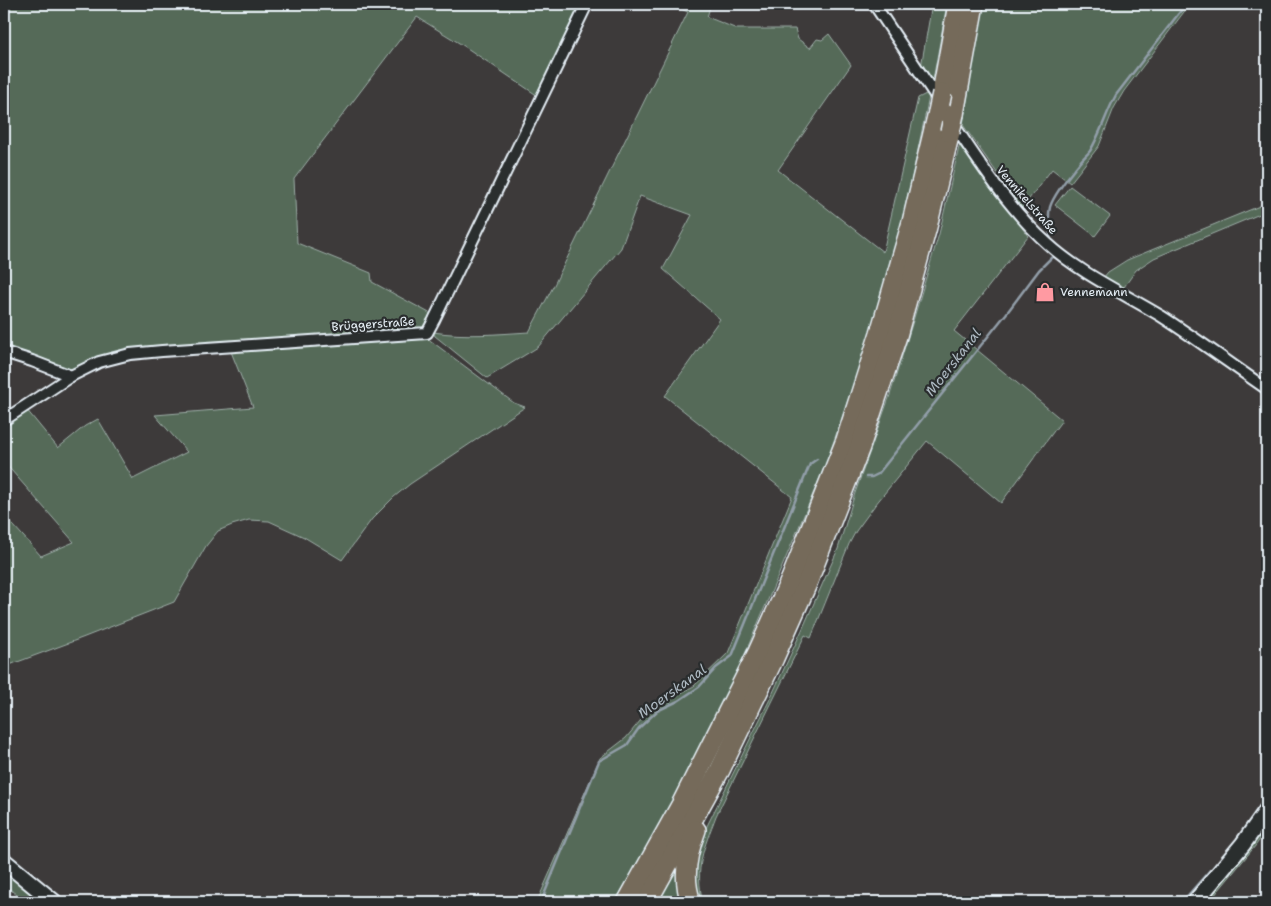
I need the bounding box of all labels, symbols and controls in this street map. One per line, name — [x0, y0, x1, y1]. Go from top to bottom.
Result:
street label: Vennikelstraße — [993, 162, 1061, 238]
shop icon: Vennemann — [1034, 281, 1056, 303]
place label: Vennemann — [1060, 284, 1128, 300]
street label: Brüggerstraße — [331, 313, 415, 335]
water label: Moerskanal — [921, 325, 985, 399]
water label: Moerskanal — [634, 660, 710, 722]

